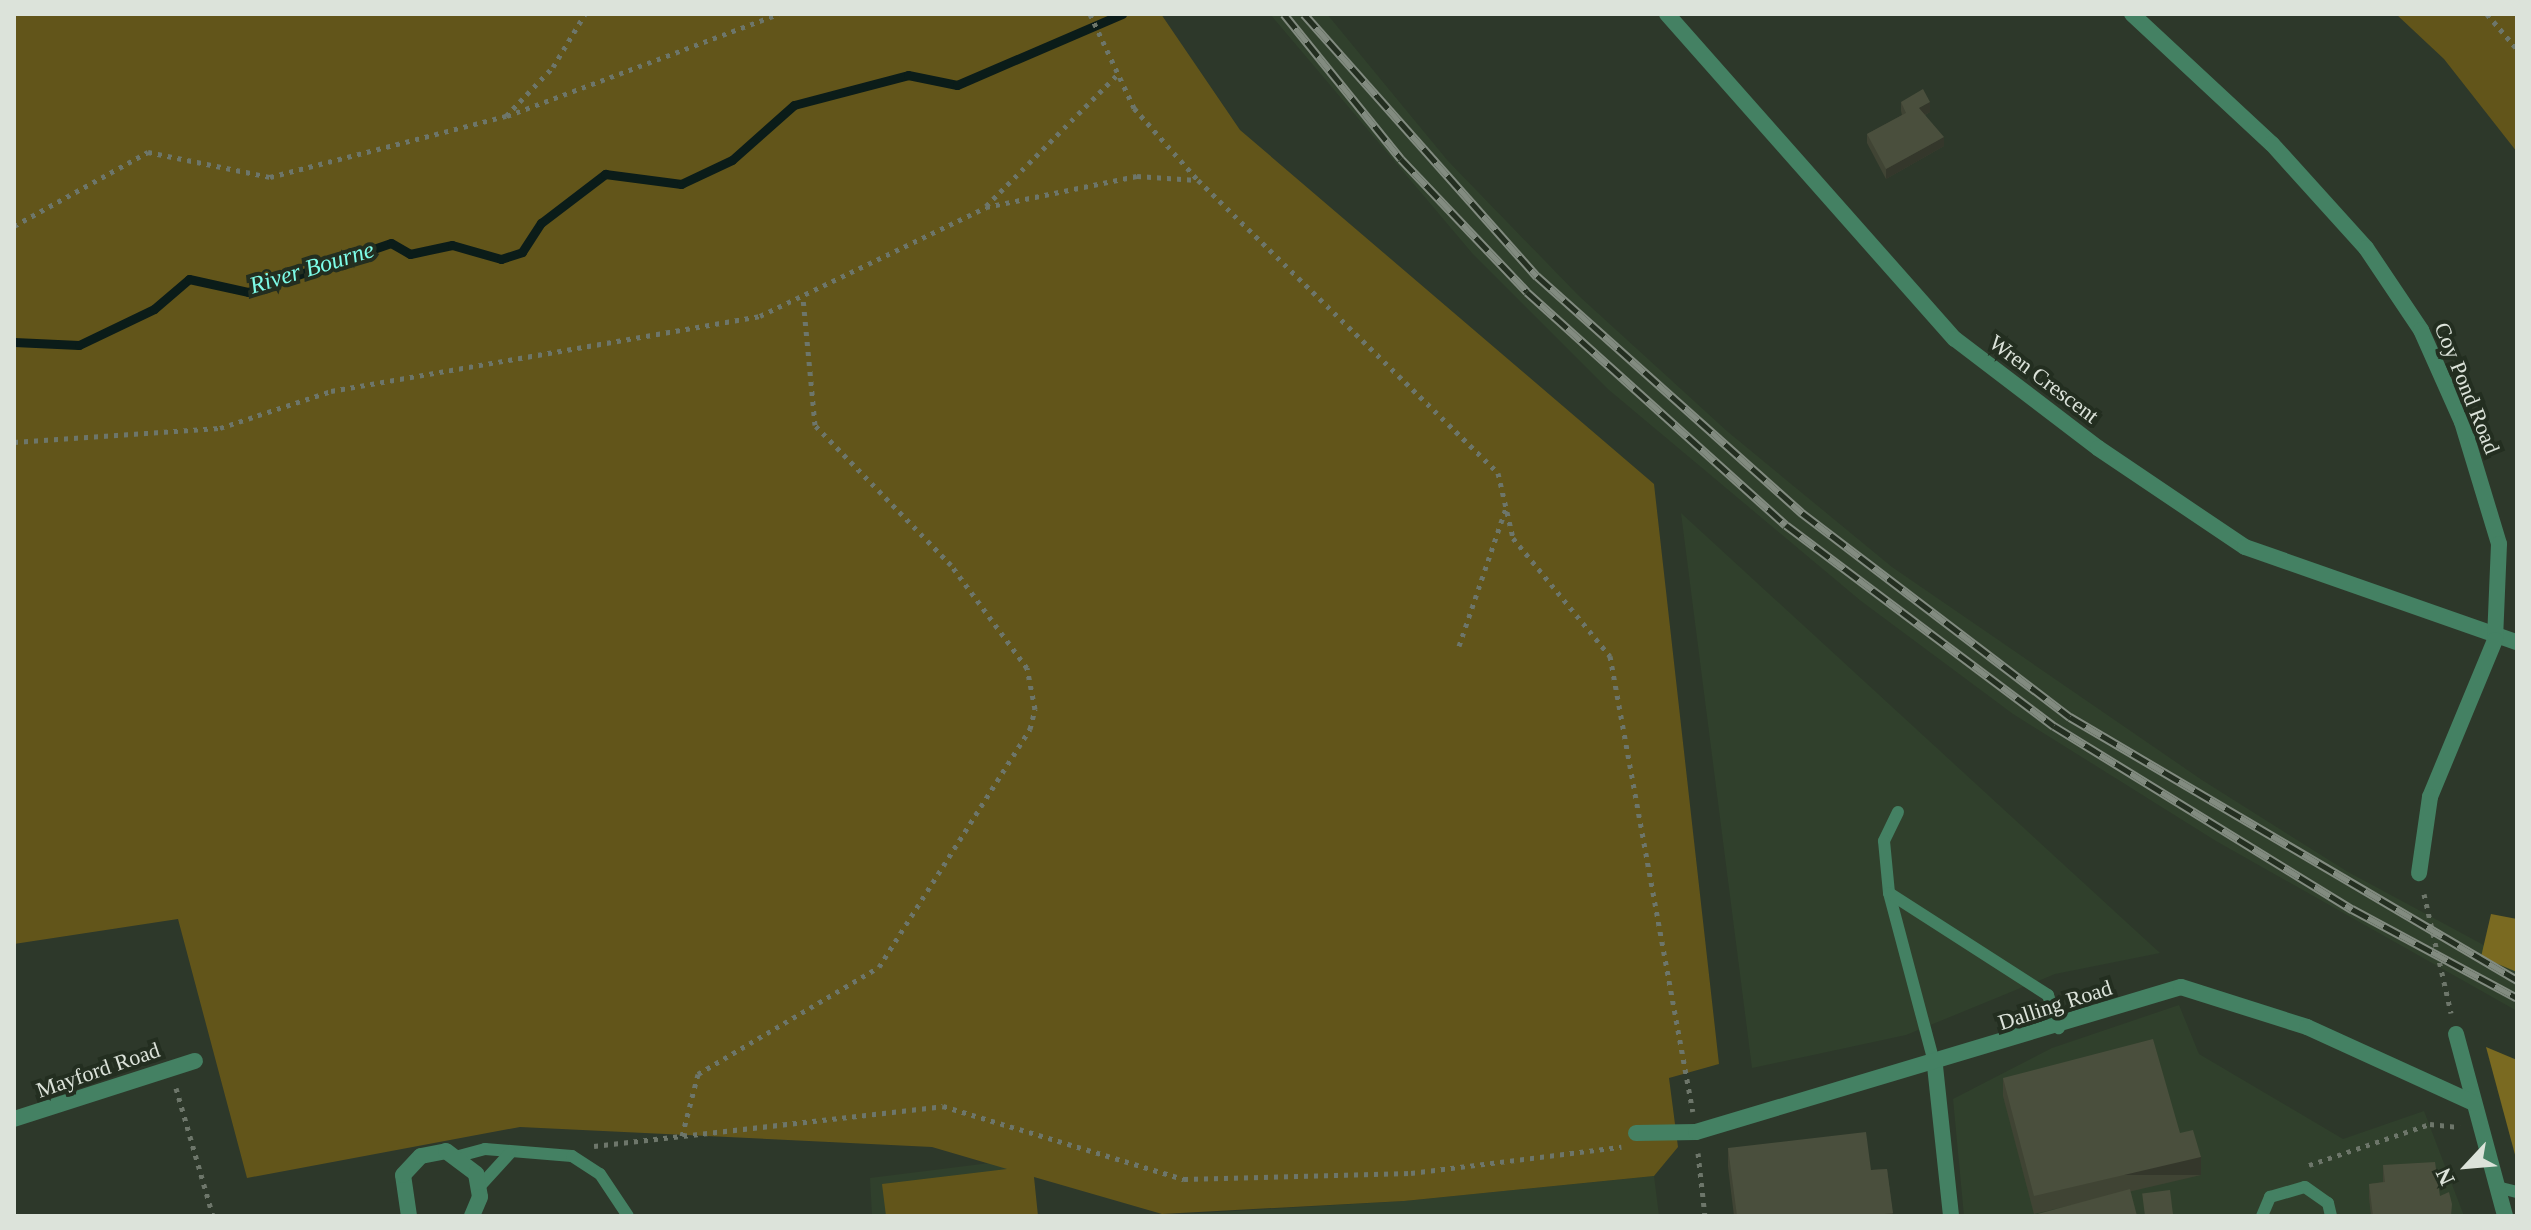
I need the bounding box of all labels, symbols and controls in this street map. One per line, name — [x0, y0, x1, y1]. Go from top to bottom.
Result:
water label: River Bourne — [246, 235, 378, 301]
street label: Coy Pond Road — [2429, 318, 2505, 458]
street label: Wren Crescent — [1984, 329, 2104, 429]
street label: Dalling Road — [1995, 974, 2115, 1036]
street label: Mayford Road — [33, 1037, 163, 1103]
north arrow — [2427, 1126, 2507, 1206]
text: N — [2430, 1164, 2460, 1189]

